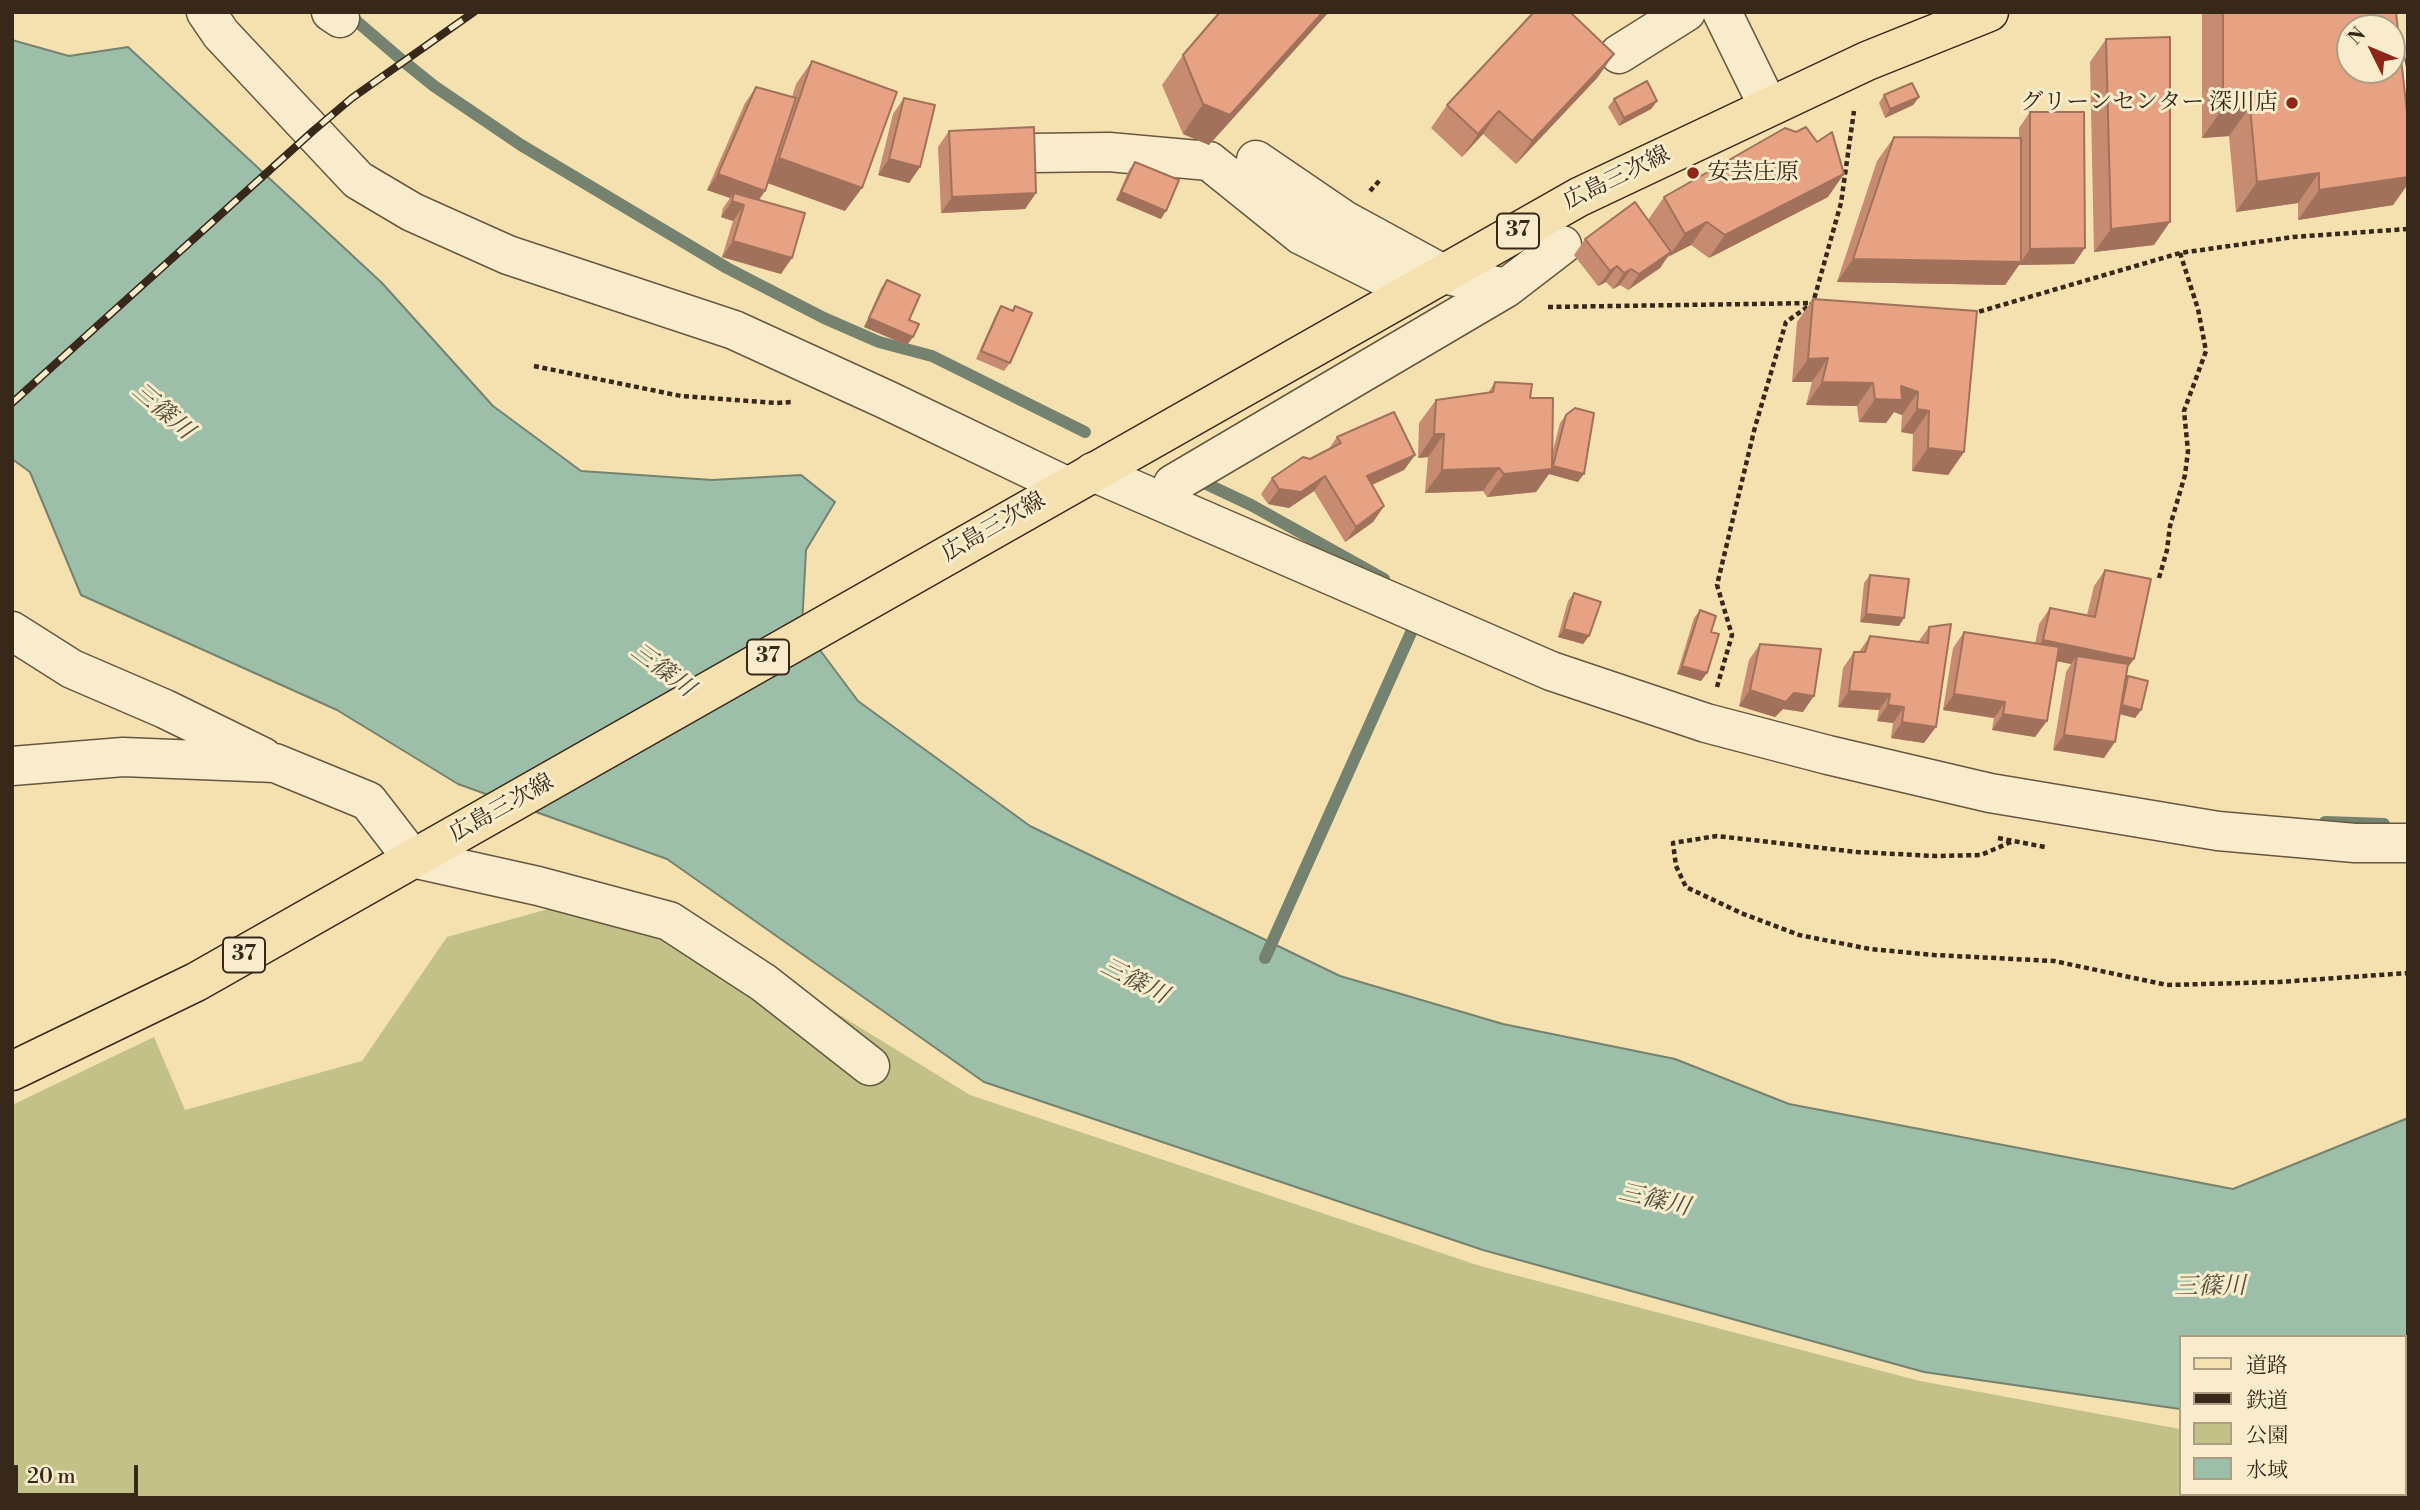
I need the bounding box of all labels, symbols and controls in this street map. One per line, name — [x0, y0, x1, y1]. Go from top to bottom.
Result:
north arrow — [2336, 14, 2406, 84]
text: N — [2343, 22, 2371, 50]
place label: グリーンセンター 深川店 — [2020, 89, 2278, 117]
marker: グリーンセンター 深川店 — [2284, 95, 2300, 111]
street label: 広島三次線 — [1559, 141, 1675, 217]
place label: 安芸庄原 — [1707, 159, 1799, 187]
marker: 安芸庄原 — [1685, 165, 1701, 181]
road number: 37 — [1497, 214, 1539, 248]
water label: 三篠川 — [125, 378, 199, 446]
street label: 広島三次線 — [937, 487, 1051, 569]
water label: 三篠川 — [625, 638, 699, 704]
road number: 37 — [747, 640, 789, 674]
street label: 広島三次線 — [445, 769, 559, 849]
road number: 37 — [223, 937, 265, 972]
water label: 三篠川 — [1095, 953, 1173, 1011]
water label: 三篠川 — [1616, 1179, 1692, 1223]
water label: 三篠川 — [2174, 1273, 2246, 1303]
legend — [2178, 1335, 2406, 1496]
text: 道路 — [2246, 1353, 2288, 1379]
text: 鉄道 — [2246, 1388, 2288, 1414]
text: 公園 — [2246, 1423, 2288, 1449]
scale bar — [18, 1450, 142, 1494]
text: 水域 — [2246, 1458, 2288, 1484]
text: 20 m — [27, 1464, 76, 1490]

